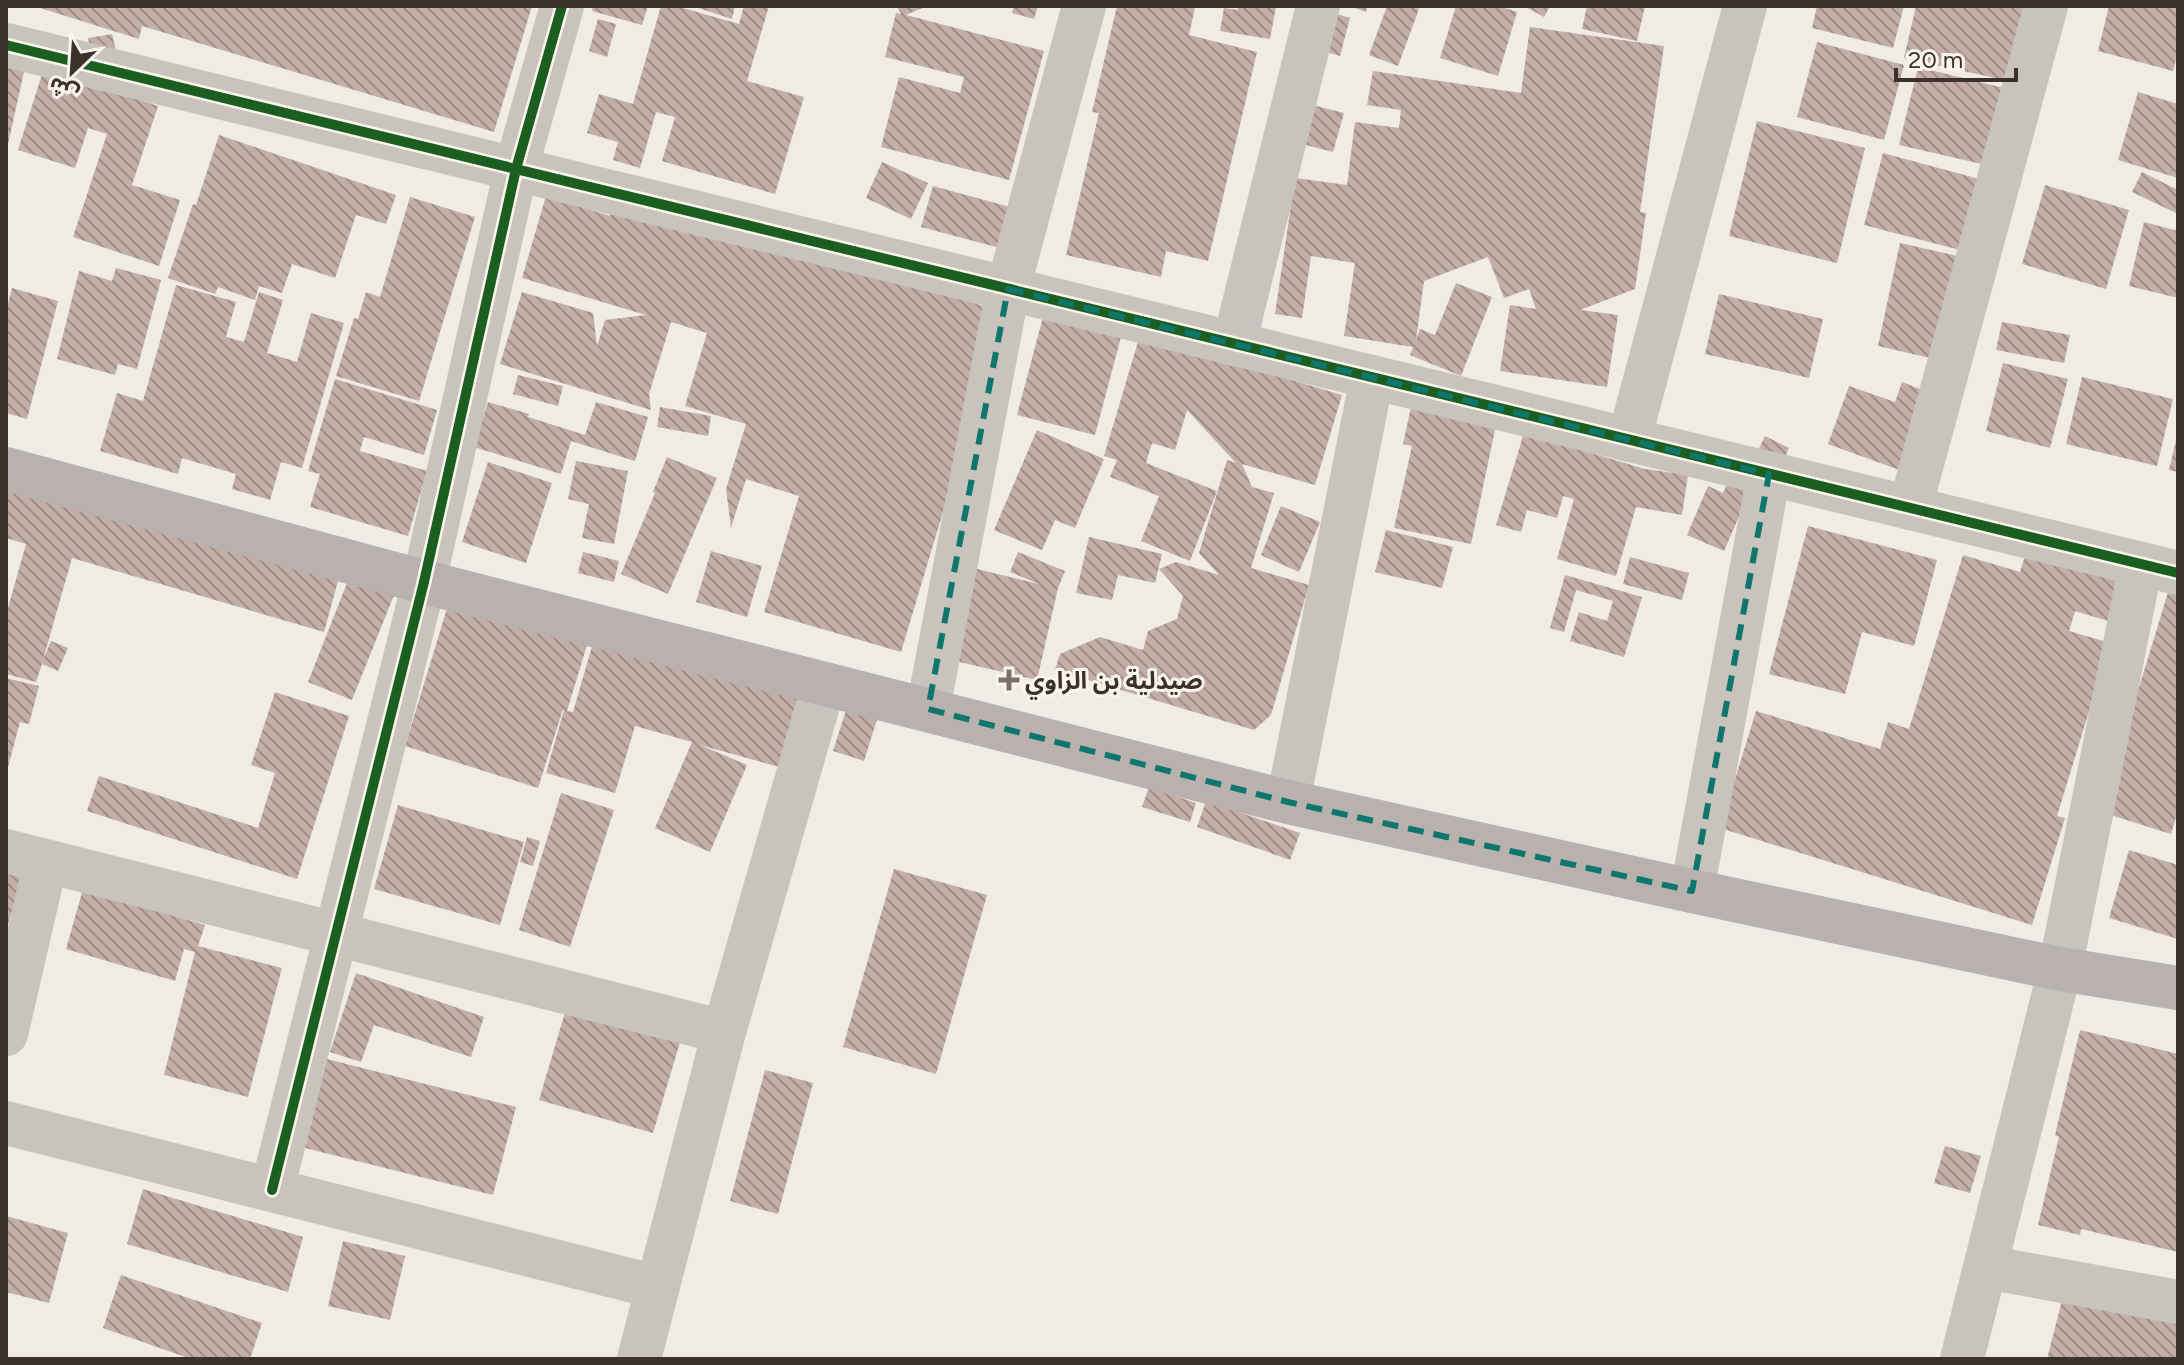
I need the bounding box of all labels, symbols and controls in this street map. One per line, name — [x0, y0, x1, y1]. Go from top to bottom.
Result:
north arrow — [32, 32, 112, 112]
scale bar — [1896, 32, 2016, 82]
text: 20 m — [1908, 45, 1963, 74]
text: ش — [44, 71, 83, 108]
place label: صيدلية بن الزاوي — [1025, 666, 1203, 700]
marker: صيدلية بن الزاوي — [1000, 671, 1018, 689]

